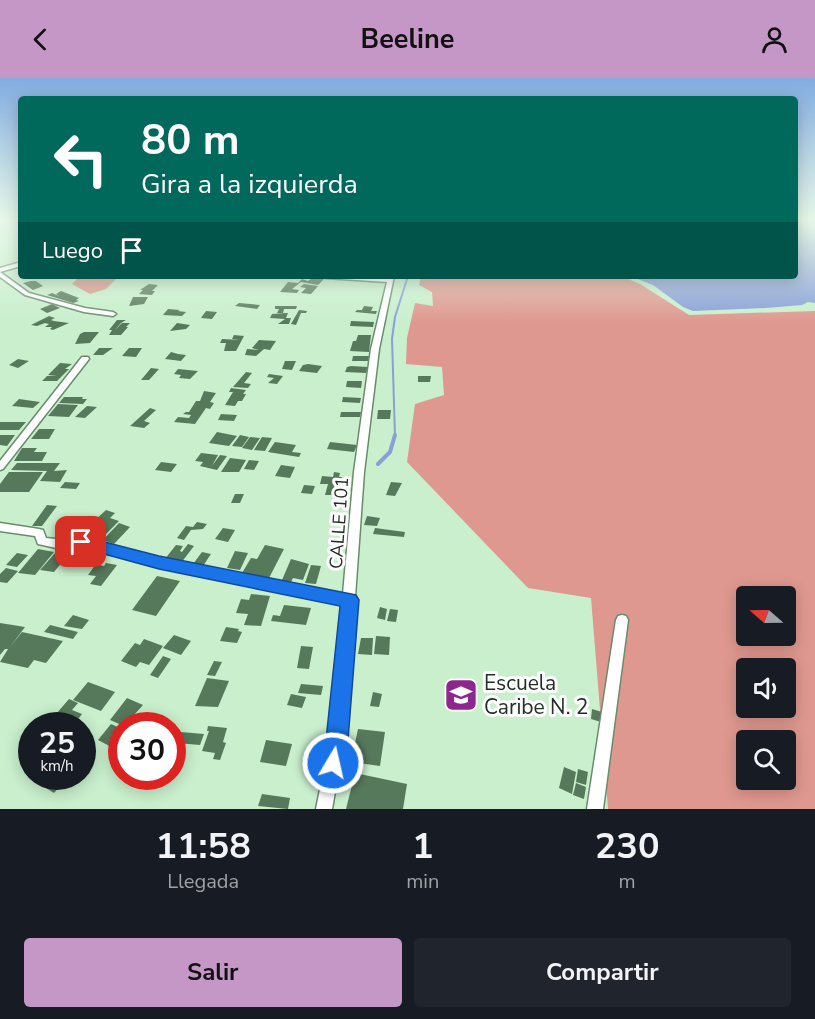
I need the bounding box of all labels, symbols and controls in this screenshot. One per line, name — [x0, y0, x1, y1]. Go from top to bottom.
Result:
text: Beeline — [361, 21, 454, 58]
icon: back — [24, 23, 57, 56]
icon: person — [758, 23, 791, 56]
text: 80 m — [141, 112, 240, 169]
icon: left — [42, 120, 120, 198]
text: Gira a la izquierda — [141, 166, 358, 203]
icon: arrive — [115, 234, 148, 267]
text: Luego — [42, 236, 103, 266]
street label: CALLE 101 — [324, 476, 354, 570]
pin — [55, 516, 106, 567]
icon: arrive — [64, 525, 97, 558]
north arrow — [736, 586, 796, 646]
map controls — [736, 586, 796, 790]
button: sound — [736, 658, 796, 718]
place label: Escuela Caribe N. 2 — [484, 669, 588, 721]
school or university icon: Escuela Caribe N. 2 — [443, 677, 479, 713]
speed limit sign: 30 — [108, 712, 186, 790]
text: 25 — [39, 723, 75, 764]
button: search — [736, 730, 796, 790]
position arrow — [301, 731, 365, 795]
text: km/h — [40, 756, 74, 776]
text: 11:58 — [155, 822, 251, 871]
text: 1 — [412, 822, 434, 871]
text: 230 — [595, 822, 660, 871]
text: Llegada — [167, 868, 239, 895]
text: min — [406, 868, 439, 895]
text: m — [619, 868, 636, 895]
button: Salir — [24, 938, 402, 1007]
button: Compartir — [414, 938, 791, 1007]

